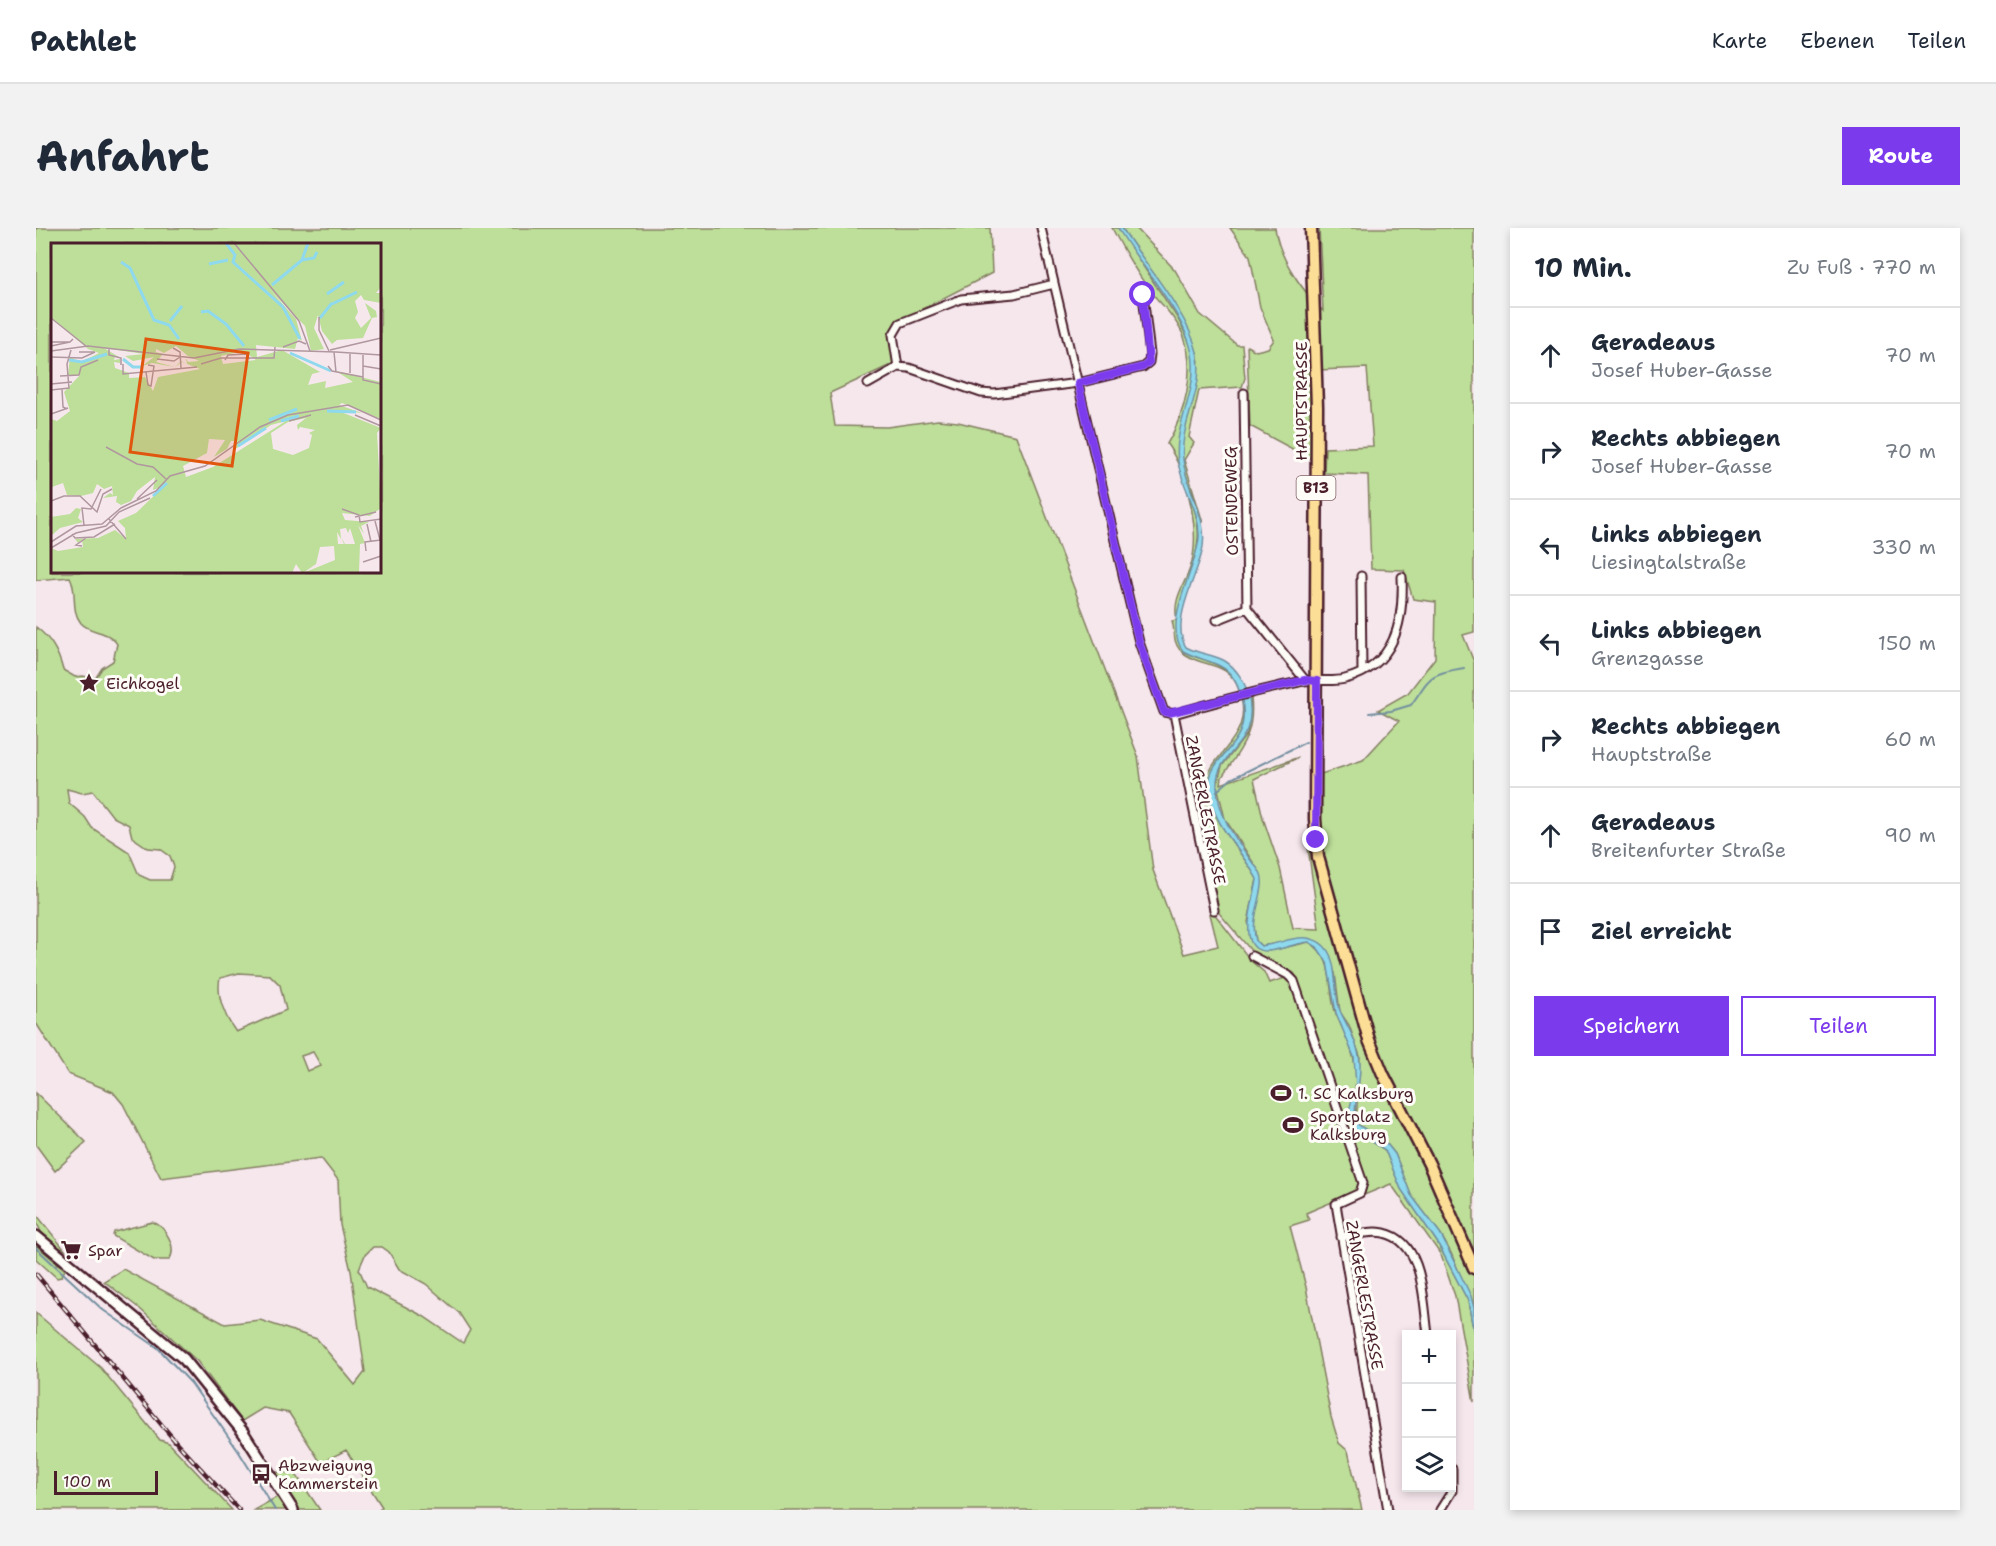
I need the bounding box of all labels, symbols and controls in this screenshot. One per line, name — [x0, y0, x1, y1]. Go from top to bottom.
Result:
text: Pathlet — [30, 22, 137, 60]
text: Karte — [1712, 27, 1767, 55]
text: Ebenen — [1800, 27, 1875, 55]
text: Teilen — [1908, 27, 1966, 55]
button: Route — [1842, 127, 1960, 185]
text: Anfahrt — [36, 128, 209, 184]
inset map — [51, 243, 381, 573]
text: 10 Min. — [1534, 250, 1632, 285]
text: Zu Fuß · 770 m — [1787, 254, 1936, 280]
route start — [1129, 281, 1155, 307]
text: Geradeaus — [1591, 328, 1715, 357]
icon: ahead — [1534, 339, 1567, 372]
street label: HAUPTSTRASSE — [1291, 341, 1312, 461]
text: 70 m — [1884, 342, 1936, 368]
text: Josef Huber-Gasse — [1591, 357, 1773, 383]
text: Rechts abbiegen — [1591, 424, 1780, 453]
icon: right — [1534, 435, 1567, 468]
text: 70 m — [1884, 438, 1936, 464]
street label: OSTENDEWEG — [1220, 446, 1243, 556]
text: Josef Huber-Gasse — [1591, 453, 1773, 479]
road number: B13 — [1296, 476, 1336, 500]
text: Links abbiegen — [1591, 520, 1762, 549]
icon: left — [1534, 531, 1567, 564]
text: 330 m — [1872, 534, 1936, 560]
text: Liesingtalstraße — [1591, 549, 1746, 575]
text: Links abbiegen — [1591, 616, 1762, 645]
icon: left — [1534, 627, 1567, 660]
text: 150 m — [1878, 630, 1936, 656]
text: Grenzgasse — [1591, 645, 1704, 671]
place icon: Eichkogel — [77, 671, 101, 695]
place label: Eichkogel — [106, 673, 180, 694]
text: Rechts abbiegen — [1591, 712, 1780, 741]
icon: right — [1534, 723, 1567, 756]
text: 60 m — [1884, 726, 1936, 752]
street label: ZANGERLESTRASSE — [1181, 734, 1230, 886]
text: Hauptstraße — [1591, 741, 1712, 767]
text: Geradeaus — [1591, 808, 1715, 837]
icon: ahead — [1534, 819, 1567, 852]
text: 90 m — [1884, 822, 1936, 848]
route end — [1302, 826, 1328, 852]
text: Breitenfurter Straße — [1591, 837, 1786, 863]
icon: arrive — [1534, 915, 1567, 948]
text: Ziel erreicht — [1591, 917, 1732, 946]
button: Speichern — [1534, 996, 1729, 1056]
button: Teilen — [1741, 996, 1936, 1056]
sports icon: 1. SC Kalksburg — [1269, 1081, 1293, 1105]
place label: 1. SC Kalksburg — [1298, 1083, 1414, 1104]
place label: Sportplatz Kalksburg — [1310, 1106, 1391, 1145]
sports icon: Sportplatz Kalksburg — [1281, 1113, 1305, 1137]
street label: ZANGERLESTRASSE — [1341, 1219, 1388, 1372]
supermarket icon: Spar — [59, 1238, 83, 1262]
place label: Spar — [88, 1240, 123, 1261]
map controls — [1402, 1330, 1456, 1492]
button: + — [1402, 1330, 1456, 1384]
button: − — [1402, 1384, 1456, 1438]
button: layers — [1402, 1438, 1456, 1492]
place label: Abzweigung Kammerstein — [278, 1455, 378, 1494]
bus stop icon: Abzweigung Kammerstein — [249, 1462, 273, 1486]
scale bar — [54, 1468, 158, 1496]
text: 100 m — [63, 1471, 111, 1492]

